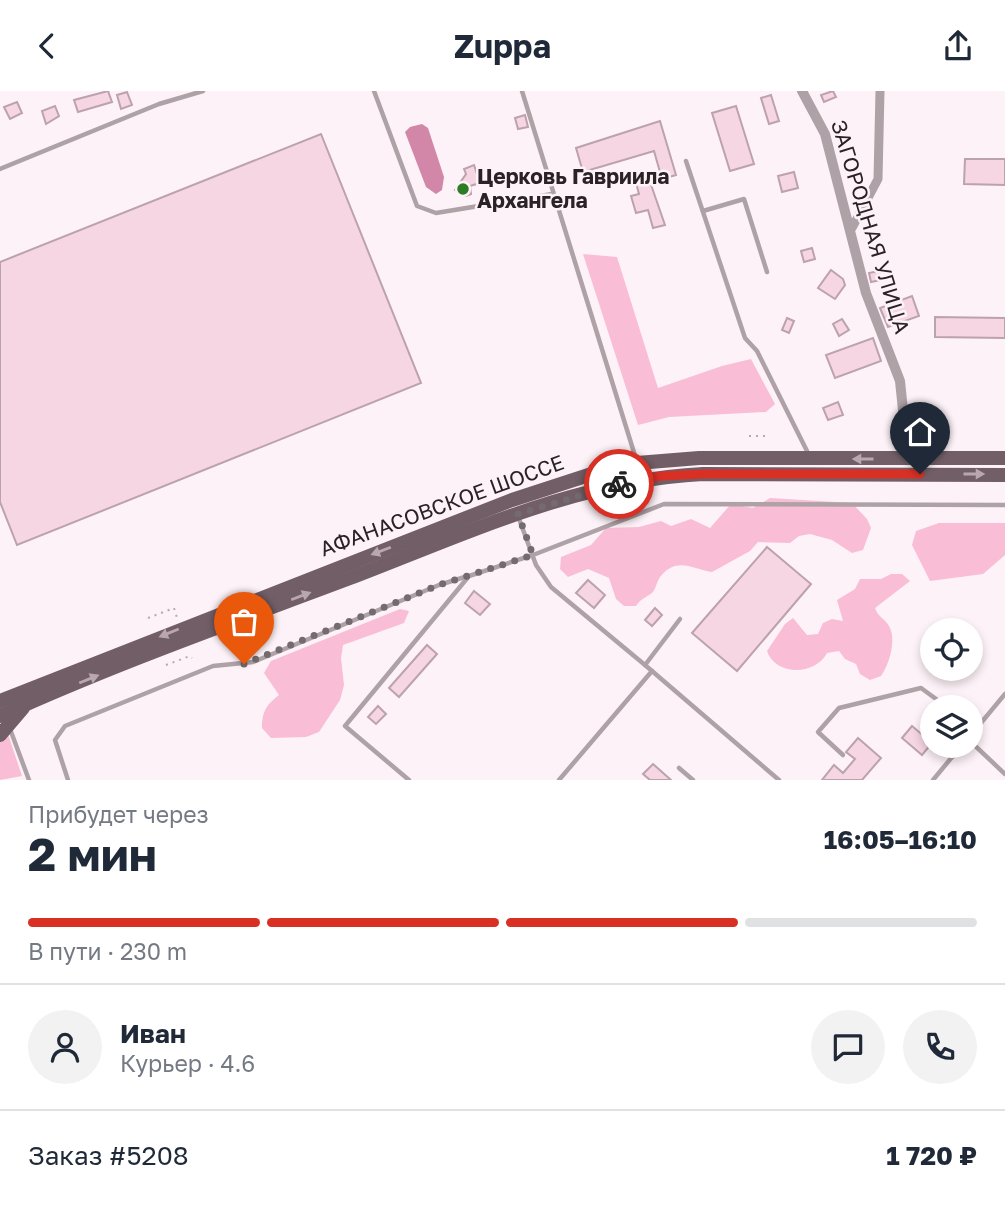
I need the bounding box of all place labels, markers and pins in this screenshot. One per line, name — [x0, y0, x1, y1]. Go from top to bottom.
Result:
place label: Церковь Гавриила Архангела — [477, 163, 669, 213]
marker: Церковь Гавриила Архангела — [455, 181, 471, 197]
pin — [890, 402, 950, 474]
pin — [214, 592, 274, 664]

